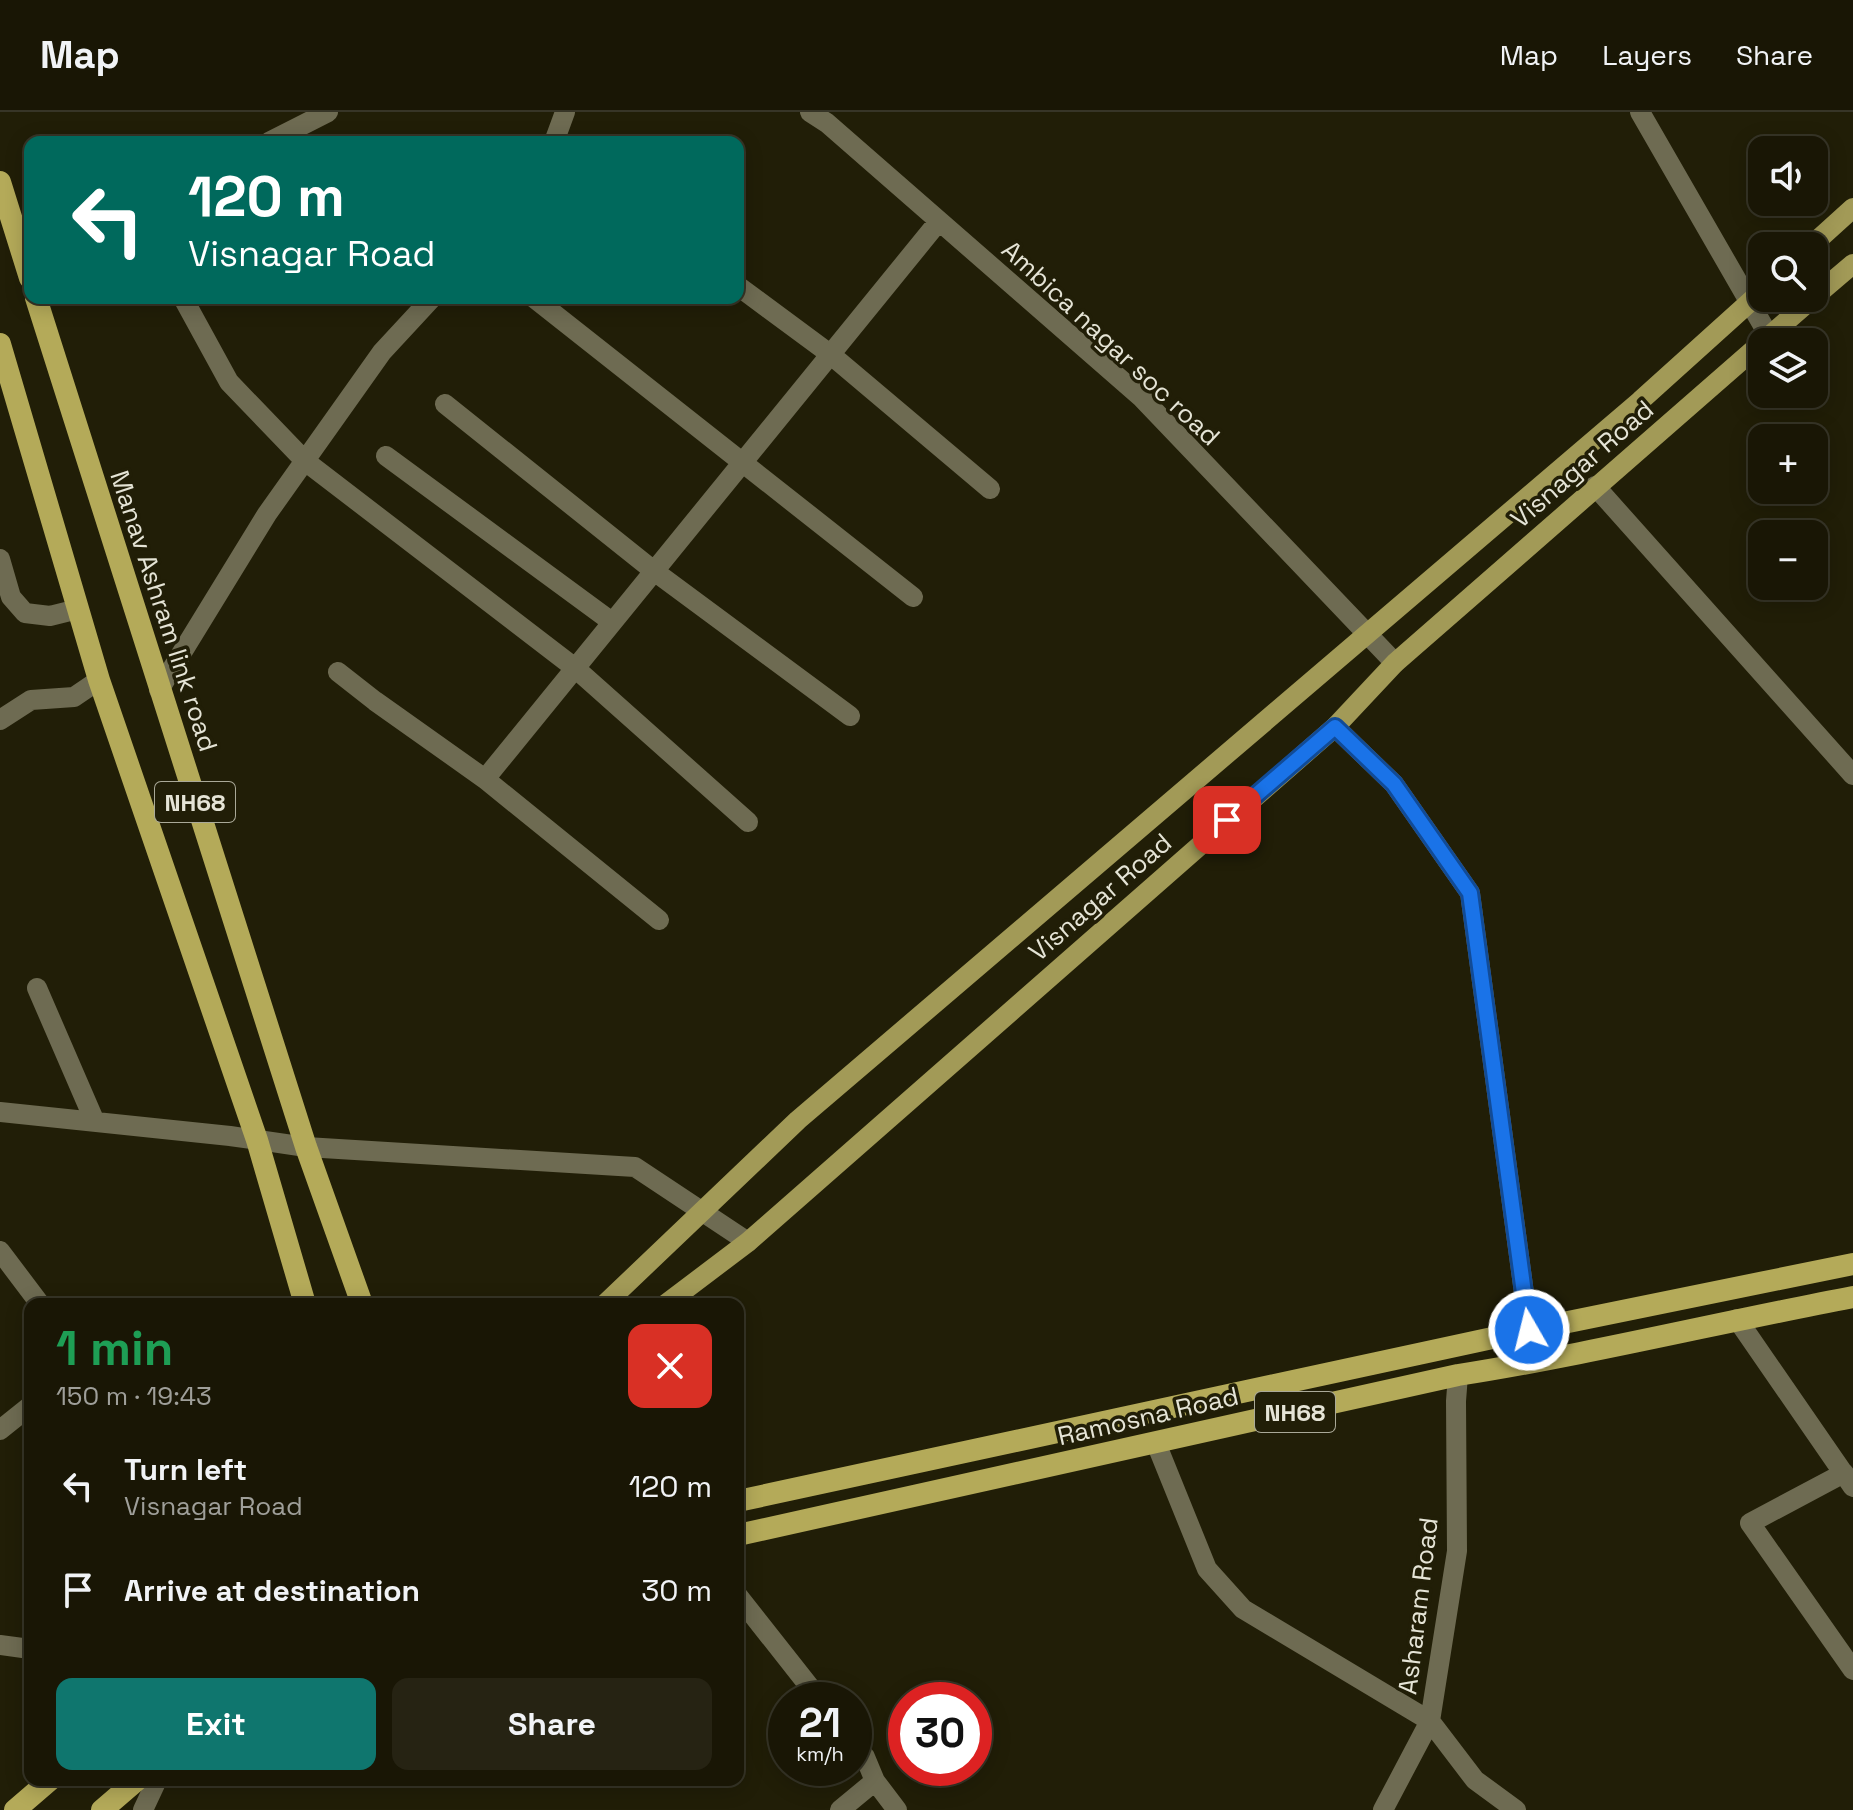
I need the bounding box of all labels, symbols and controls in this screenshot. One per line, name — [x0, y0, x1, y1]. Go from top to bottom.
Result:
text: Map — [40, 31, 120, 79]
text: Map — [1500, 37, 1558, 73]
text: Layers — [1602, 37, 1692, 73]
text: Share — [1736, 37, 1813, 73]
map controls — [1748, 136, 1828, 600]
button: sound — [1748, 136, 1828, 216]
text: 120 m — [188, 161, 345, 232]
icon: left — [56, 168, 160, 272]
text: Visnagar Road — [188, 231, 435, 277]
button: search — [1748, 232, 1828, 312]
street label: Ambica nagar soc road — [995, 233, 1227, 453]
button: layers — [1748, 328, 1828, 408]
street label: Visnagar Road — [1503, 393, 1661, 535]
button: + — [1748, 424, 1828, 504]
street label: Manav Ashram link road — [102, 466, 226, 756]
button: − — [1748, 520, 1828, 600]
road number: NH68 — [155, 782, 235, 822]
pin — [1193, 786, 1261, 854]
icon: arrive — [1205, 798, 1249, 842]
street label: Visnagar Road — [1021, 826, 1179, 968]
position arrow — [1487, 1288, 1571, 1372]
text: 1 min — [56, 1318, 173, 1379]
button: close — [628, 1324, 712, 1408]
text: 150 m · 19:43 — [56, 1379, 212, 1413]
street label: Ramosna Road — [1054, 1379, 1242, 1453]
road number: NH68 — [1255, 1392, 1335, 1432]
text: Turn left — [124, 1450, 247, 1489]
icon: left — [56, 1464, 100, 1508]
text: 120 m — [629, 1467, 712, 1506]
text: Visnagar Road — [124, 1489, 303, 1523]
street label: Asharam Road — [1390, 1516, 1446, 1696]
icon: arrive — [56, 1568, 100, 1612]
text: Arrive at destination — [124, 1571, 420, 1610]
text: 30 m — [641, 1571, 712, 1610]
button: Exit — [56, 1678, 376, 1770]
button: Share — [392, 1678, 712, 1770]
speed limit sign: 30 — [888, 1682, 992, 1786]
text: 21 — [799, 1698, 841, 1749]
text: km/h — [796, 1741, 844, 1767]

